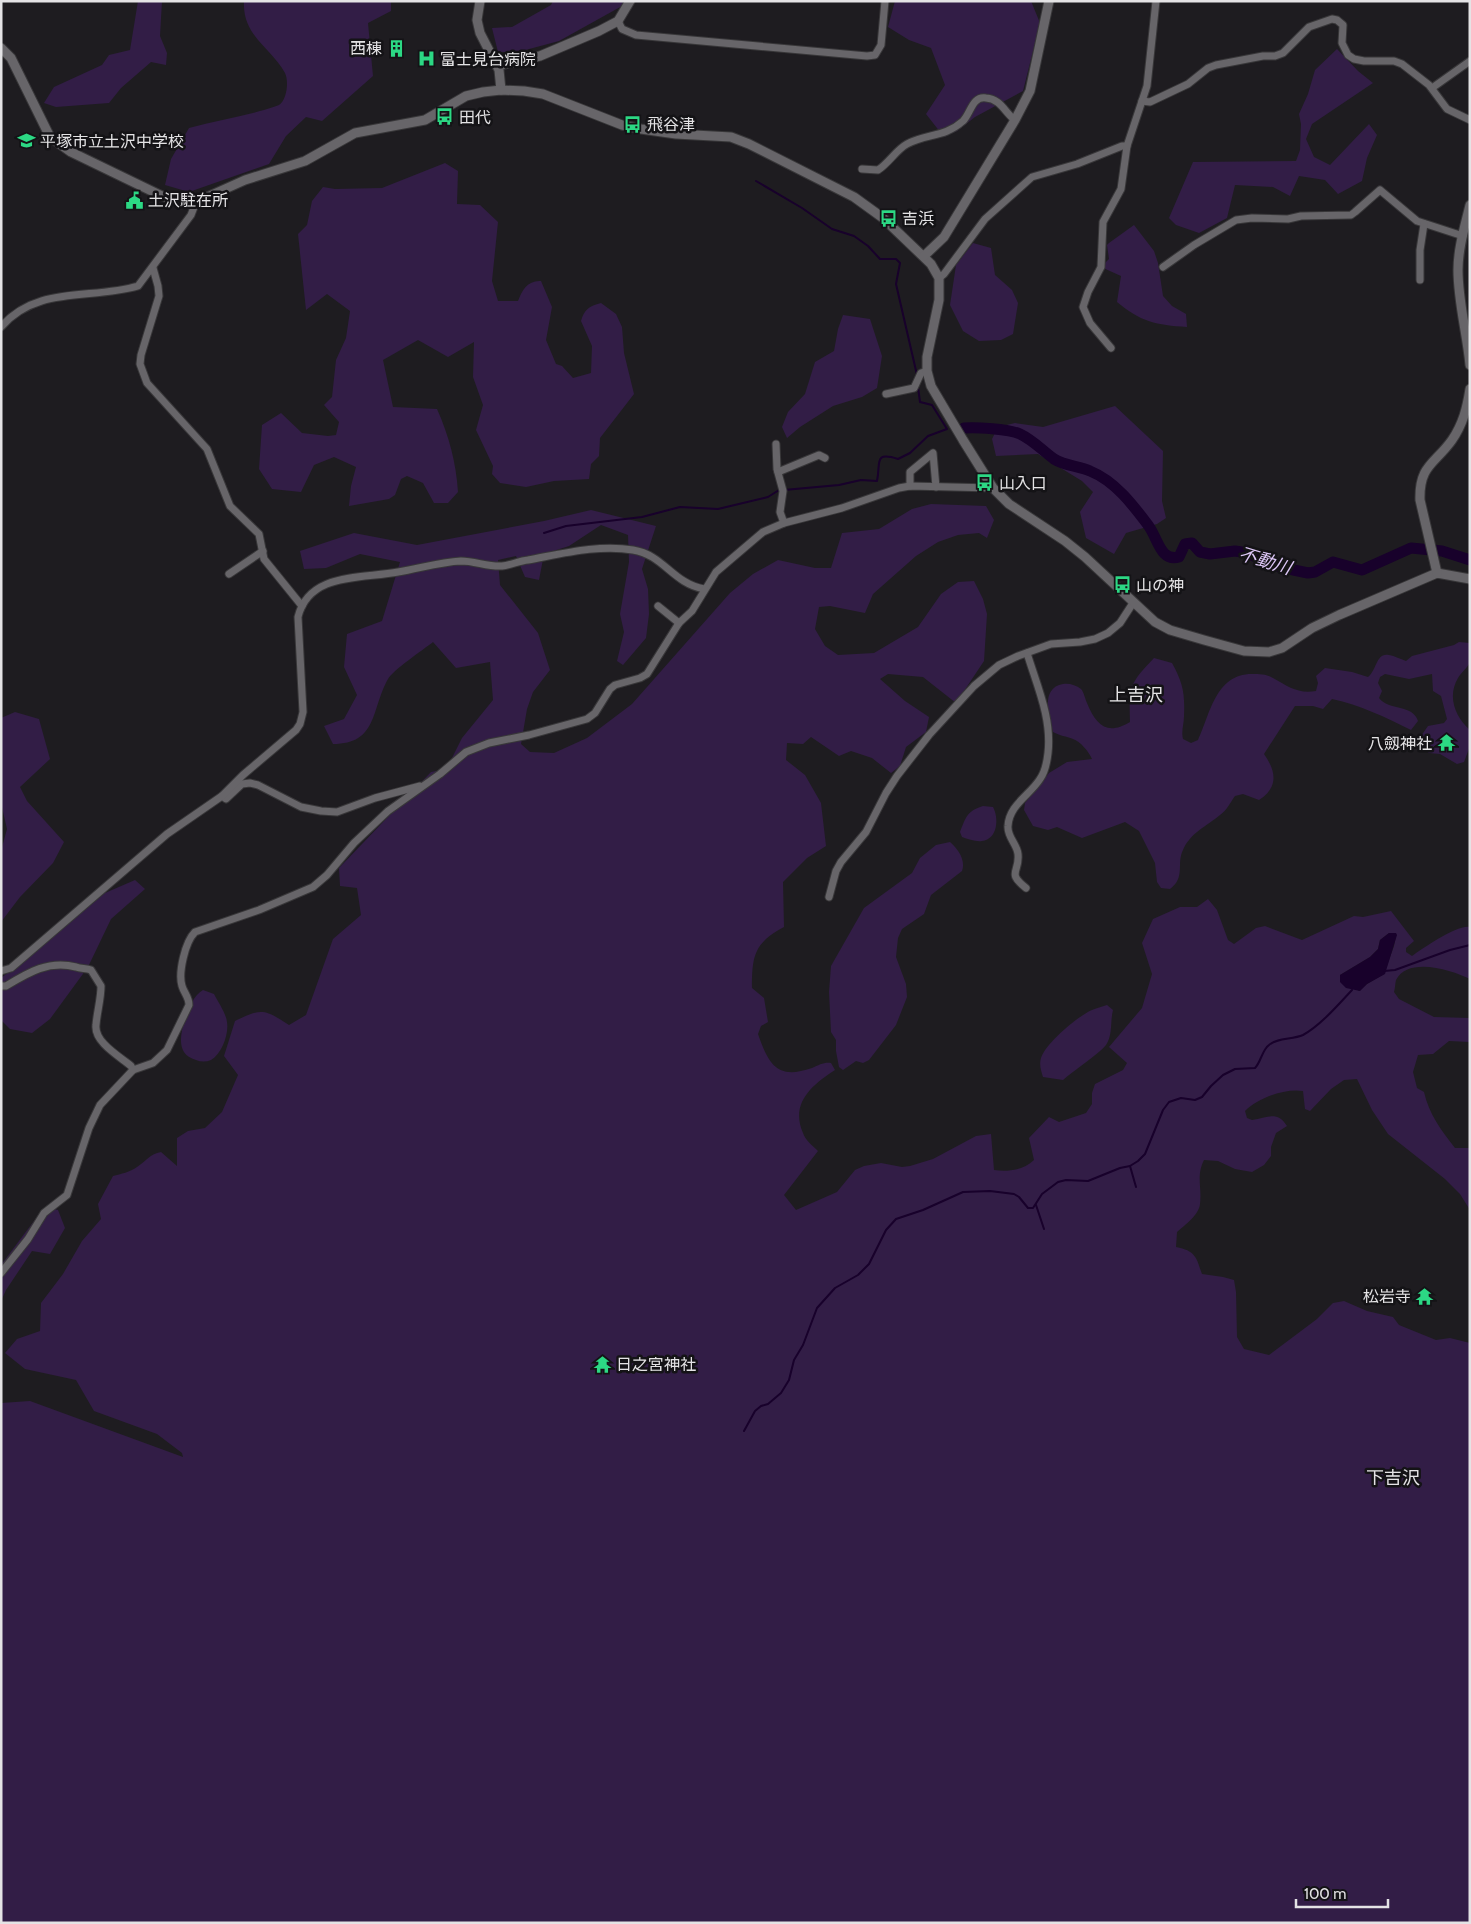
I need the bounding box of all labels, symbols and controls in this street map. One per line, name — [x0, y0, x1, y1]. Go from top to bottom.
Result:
building icon: 西棟 — [386, 38, 406, 58]
place label: 西棟 — [350, 39, 382, 58]
hospital icon: 富士見台病院 — [416, 49, 436, 69]
place label: 富士見台病院 — [440, 50, 536, 69]
bus stop icon: 田代 — [435, 107, 455, 127]
place label: 田代 — [459, 108, 491, 127]
bus stop icon: 飛谷津 — [623, 114, 643, 134]
place label: 飛谷津 — [647, 115, 695, 134]
school or university icon: 平塚市立土沢中学校 — [16, 131, 36, 151]
place label: 平塚市立土沢中学校 — [40, 132, 184, 151]
public building icon: 土沢駐在所 — [124, 190, 144, 210]
place label: 土沢駐在所 — [148, 191, 228, 210]
bus stop icon: 吉浜 — [878, 208, 898, 228]
place label: 吉浜 — [902, 209, 934, 228]
bus stop icon: 山入口 — [975, 473, 995, 493]
place label: 山入口 — [999, 474, 1047, 493]
water label: 不動川 — [1236, 543, 1296, 580]
bus stop icon: 山の神 — [1112, 575, 1132, 595]
place label: 山の神 — [1136, 576, 1184, 595]
district label: 上吉沢 — [1109, 684, 1163, 706]
temple icon: 八劔神社 — [1436, 733, 1456, 753]
place label: 八劔神社 — [1368, 734, 1432, 753]
temple icon: 松岩寺 — [1415, 1286, 1435, 1306]
place label: 松岩寺 — [1363, 1287, 1411, 1306]
temple icon: 日之宮神社 — [592, 1354, 612, 1374]
place label: 日之宮神社 — [616, 1355, 696, 1374]
district label: 下吉沢 — [1366, 1467, 1420, 1489]
scale bar — [1296, 1876, 1388, 1908]
text: 100 m — [1304, 1885, 1346, 1903]

